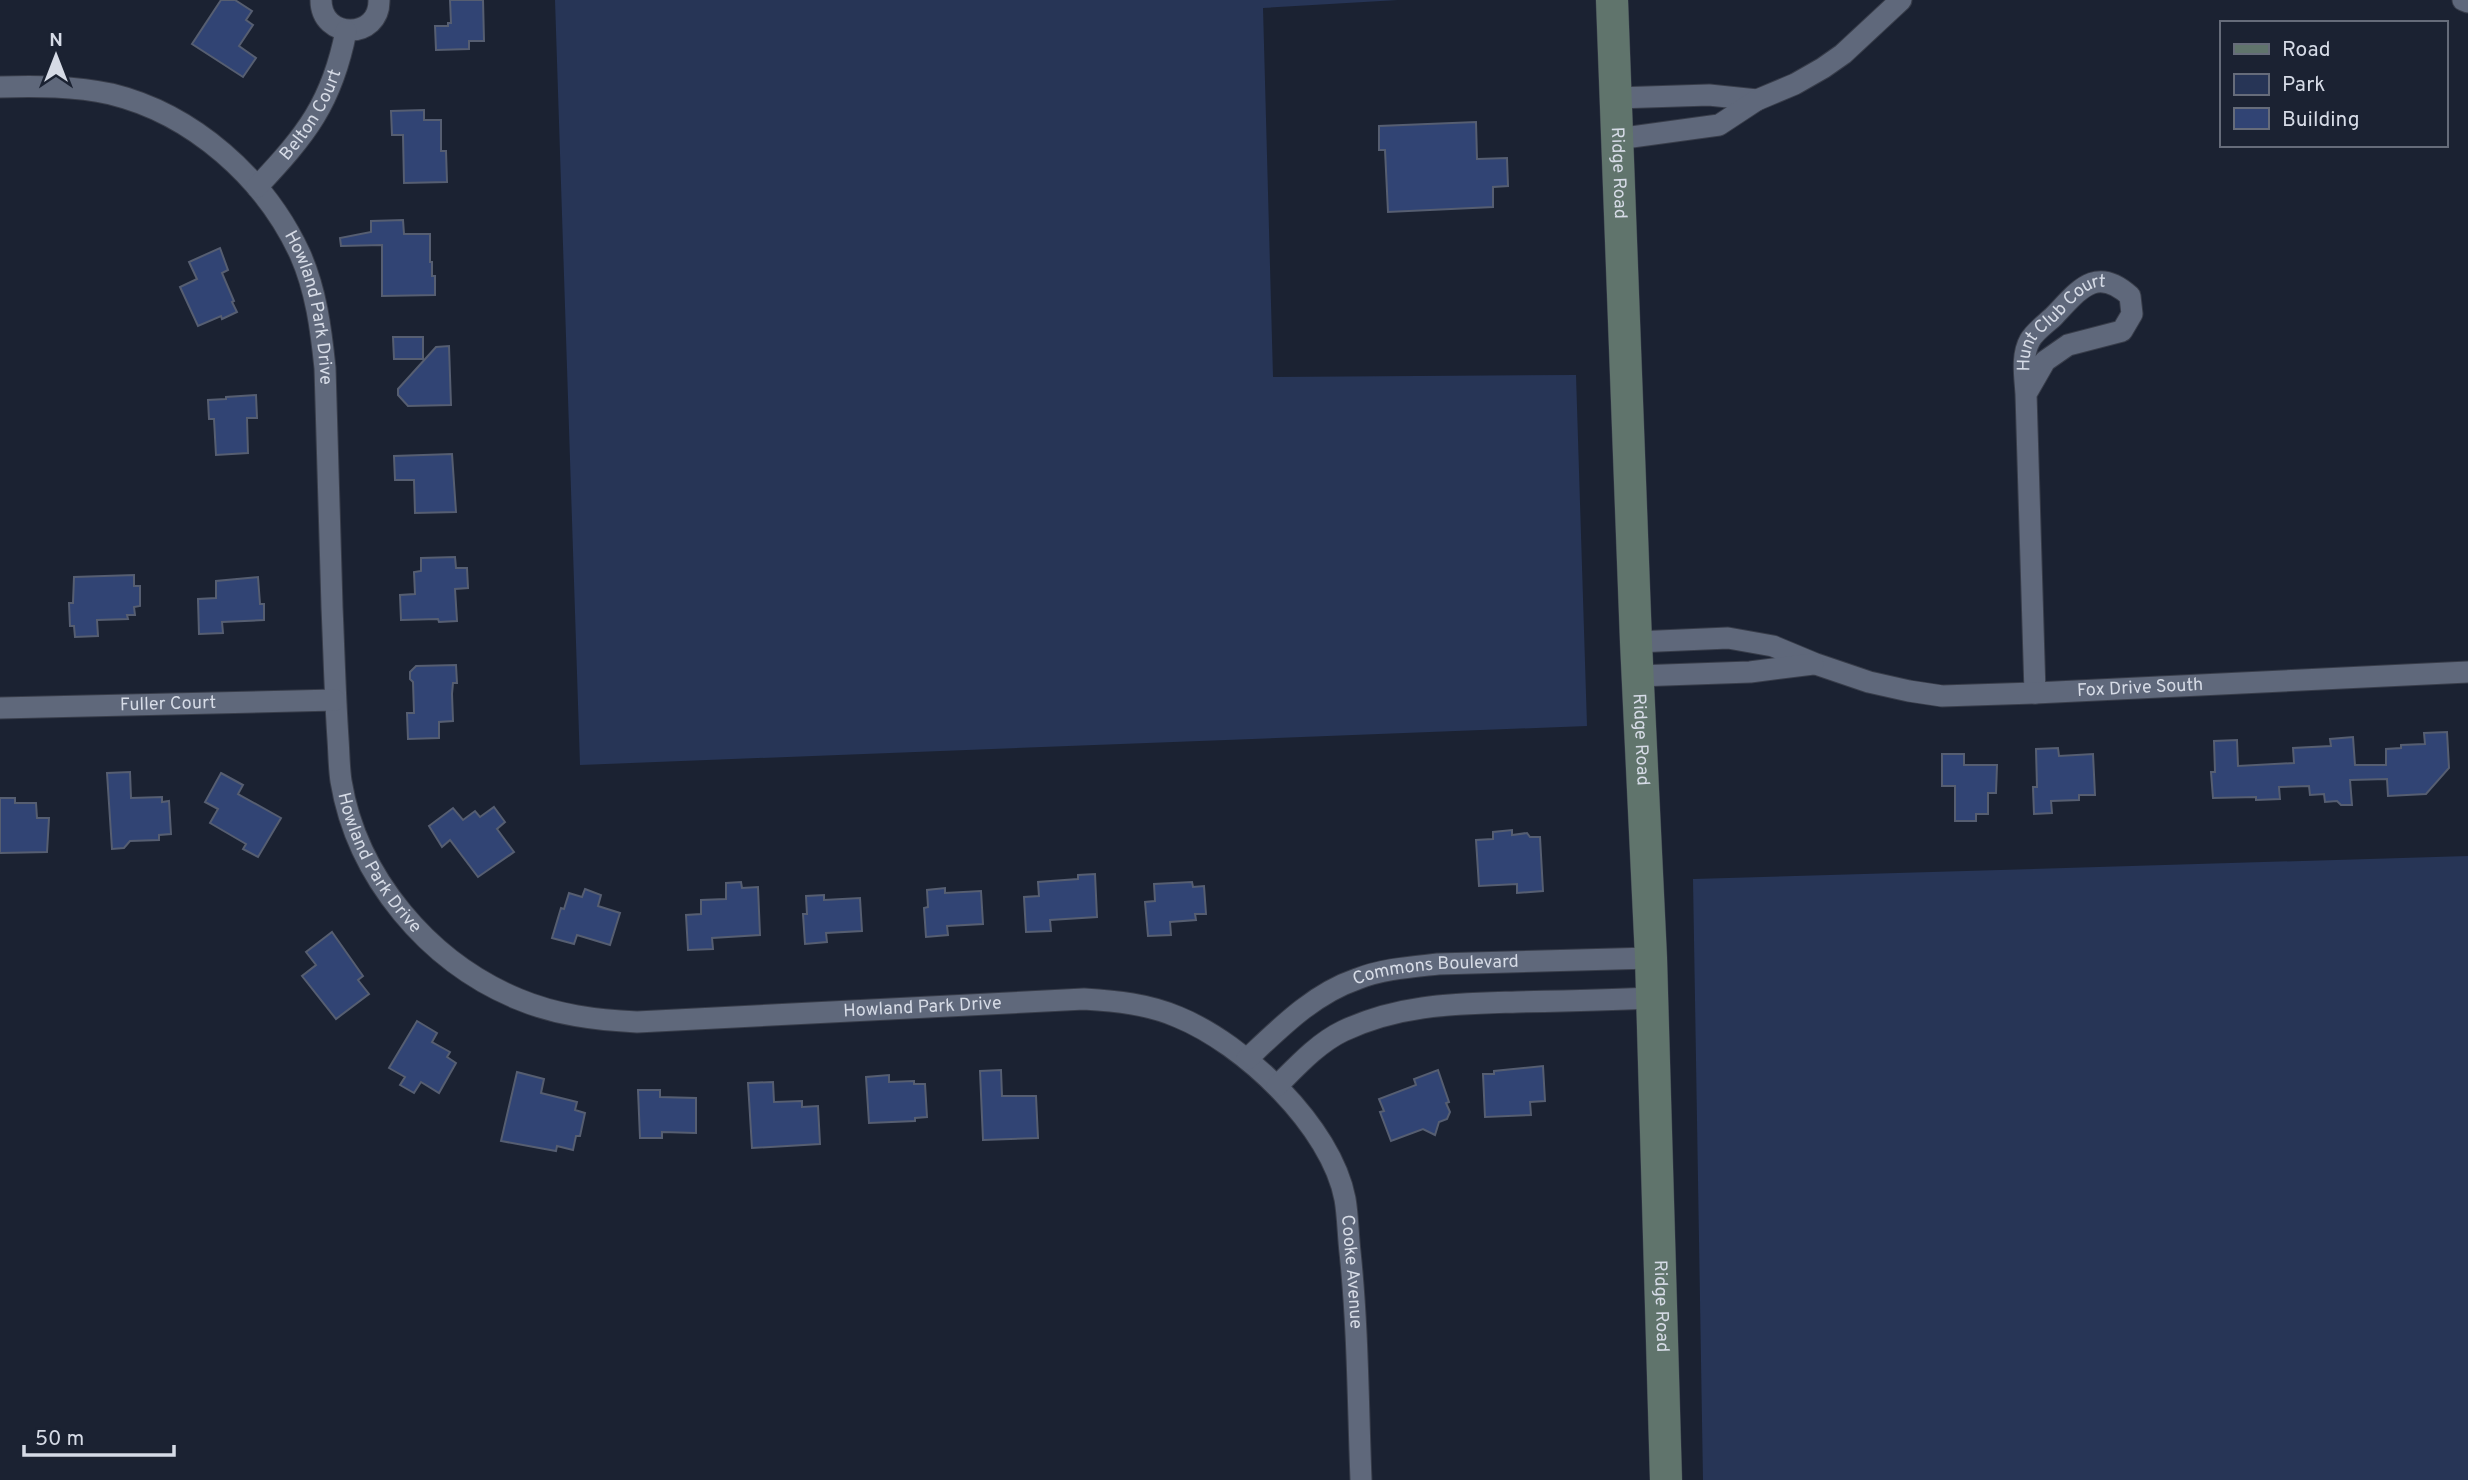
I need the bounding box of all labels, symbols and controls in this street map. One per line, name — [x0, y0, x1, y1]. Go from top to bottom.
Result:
north arrow — [21, 21, 91, 91]
legend — [2220, 21, 2447, 147]
text: N — [49, 29, 63, 53]
text: Road — [2282, 37, 2331, 64]
street label: Belton Court — [275, 66, 347, 165]
text: Park — [2282, 72, 2325, 99]
text: Building — [2282, 107, 2360, 134]
street label: Ridge Road — [1605, 126, 1632, 219]
street label: Howland Park Drive — [279, 227, 337, 385]
street label: Hunt Club Court — [2013, 270, 2106, 372]
street label: Fox Drive South — [2077, 673, 2204, 702]
street label: Fuller Court — [120, 691, 216, 717]
street label: Ridge Road — [1627, 693, 1654, 786]
street label: Howland Park Drive — [332, 790, 426, 938]
street label: Commons Boulevard — [1350, 950, 1519, 991]
street label: Howland Park Drive — [843, 992, 1002, 1023]
street label: Cooke Avenue — [1336, 1214, 1367, 1330]
street label: Ridge Road — [1648, 1260, 1674, 1353]
scale bar — [24, 1414, 175, 1458]
text: 50 m — [35, 1426, 84, 1453]

